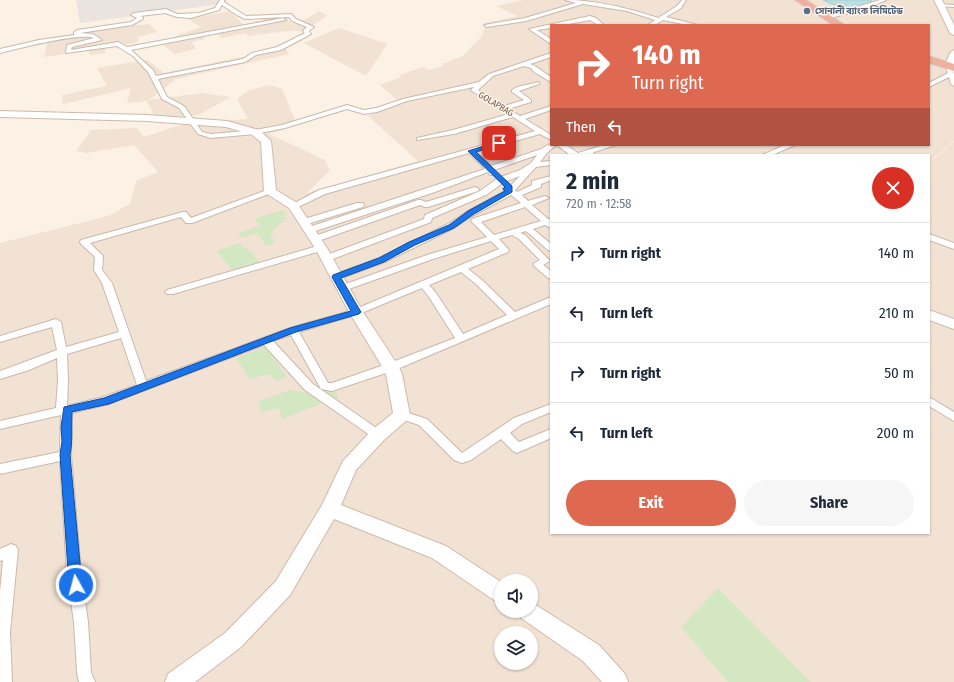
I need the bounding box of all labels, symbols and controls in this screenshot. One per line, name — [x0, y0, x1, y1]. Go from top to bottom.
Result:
place label: সোনালী ব্যাংক লিমিটেড — [815, 5, 903, 16]
marker: সোনালী ব্যাংক লিমিটেড — [802, 6, 812, 16]
text: 140 m — [632, 38, 701, 71]
icon: right — [566, 40, 618, 92]
text: Turn right — [632, 72, 704, 94]
street label: GOLAPBAG — [477, 90, 515, 118]
icon: left — [604, 116, 626, 138]
text: Then — [566, 118, 596, 136]
pin — [482, 126, 516, 160]
icon: arrive — [488, 132, 510, 154]
text: 2 min — [566, 167, 619, 195]
button: close — [872, 167, 914, 209]
text: 720 m · 12:58 — [566, 196, 632, 211]
icon: right — [566, 242, 588, 264]
text: Turn right — [600, 244, 661, 262]
text: 140 m — [878, 244, 914, 262]
icon: left — [566, 302, 588, 324]
text: Turn left — [600, 304, 653, 322]
text: 210 m — [879, 304, 914, 322]
icon: right — [566, 362, 588, 384]
text: Turn right — [600, 364, 661, 382]
text: 50 m — [884, 364, 914, 382]
icon: left — [566, 422, 588, 444]
text: Turn left — [600, 424, 653, 442]
text: 200 m — [877, 424, 914, 442]
button: Exit — [566, 480, 736, 526]
button: Share — [744, 480, 914, 526]
position arrow — [55, 564, 97, 606]
map controls — [494, 574, 538, 670]
button: sound — [494, 574, 538, 618]
button: layers — [494, 626, 538, 670]

